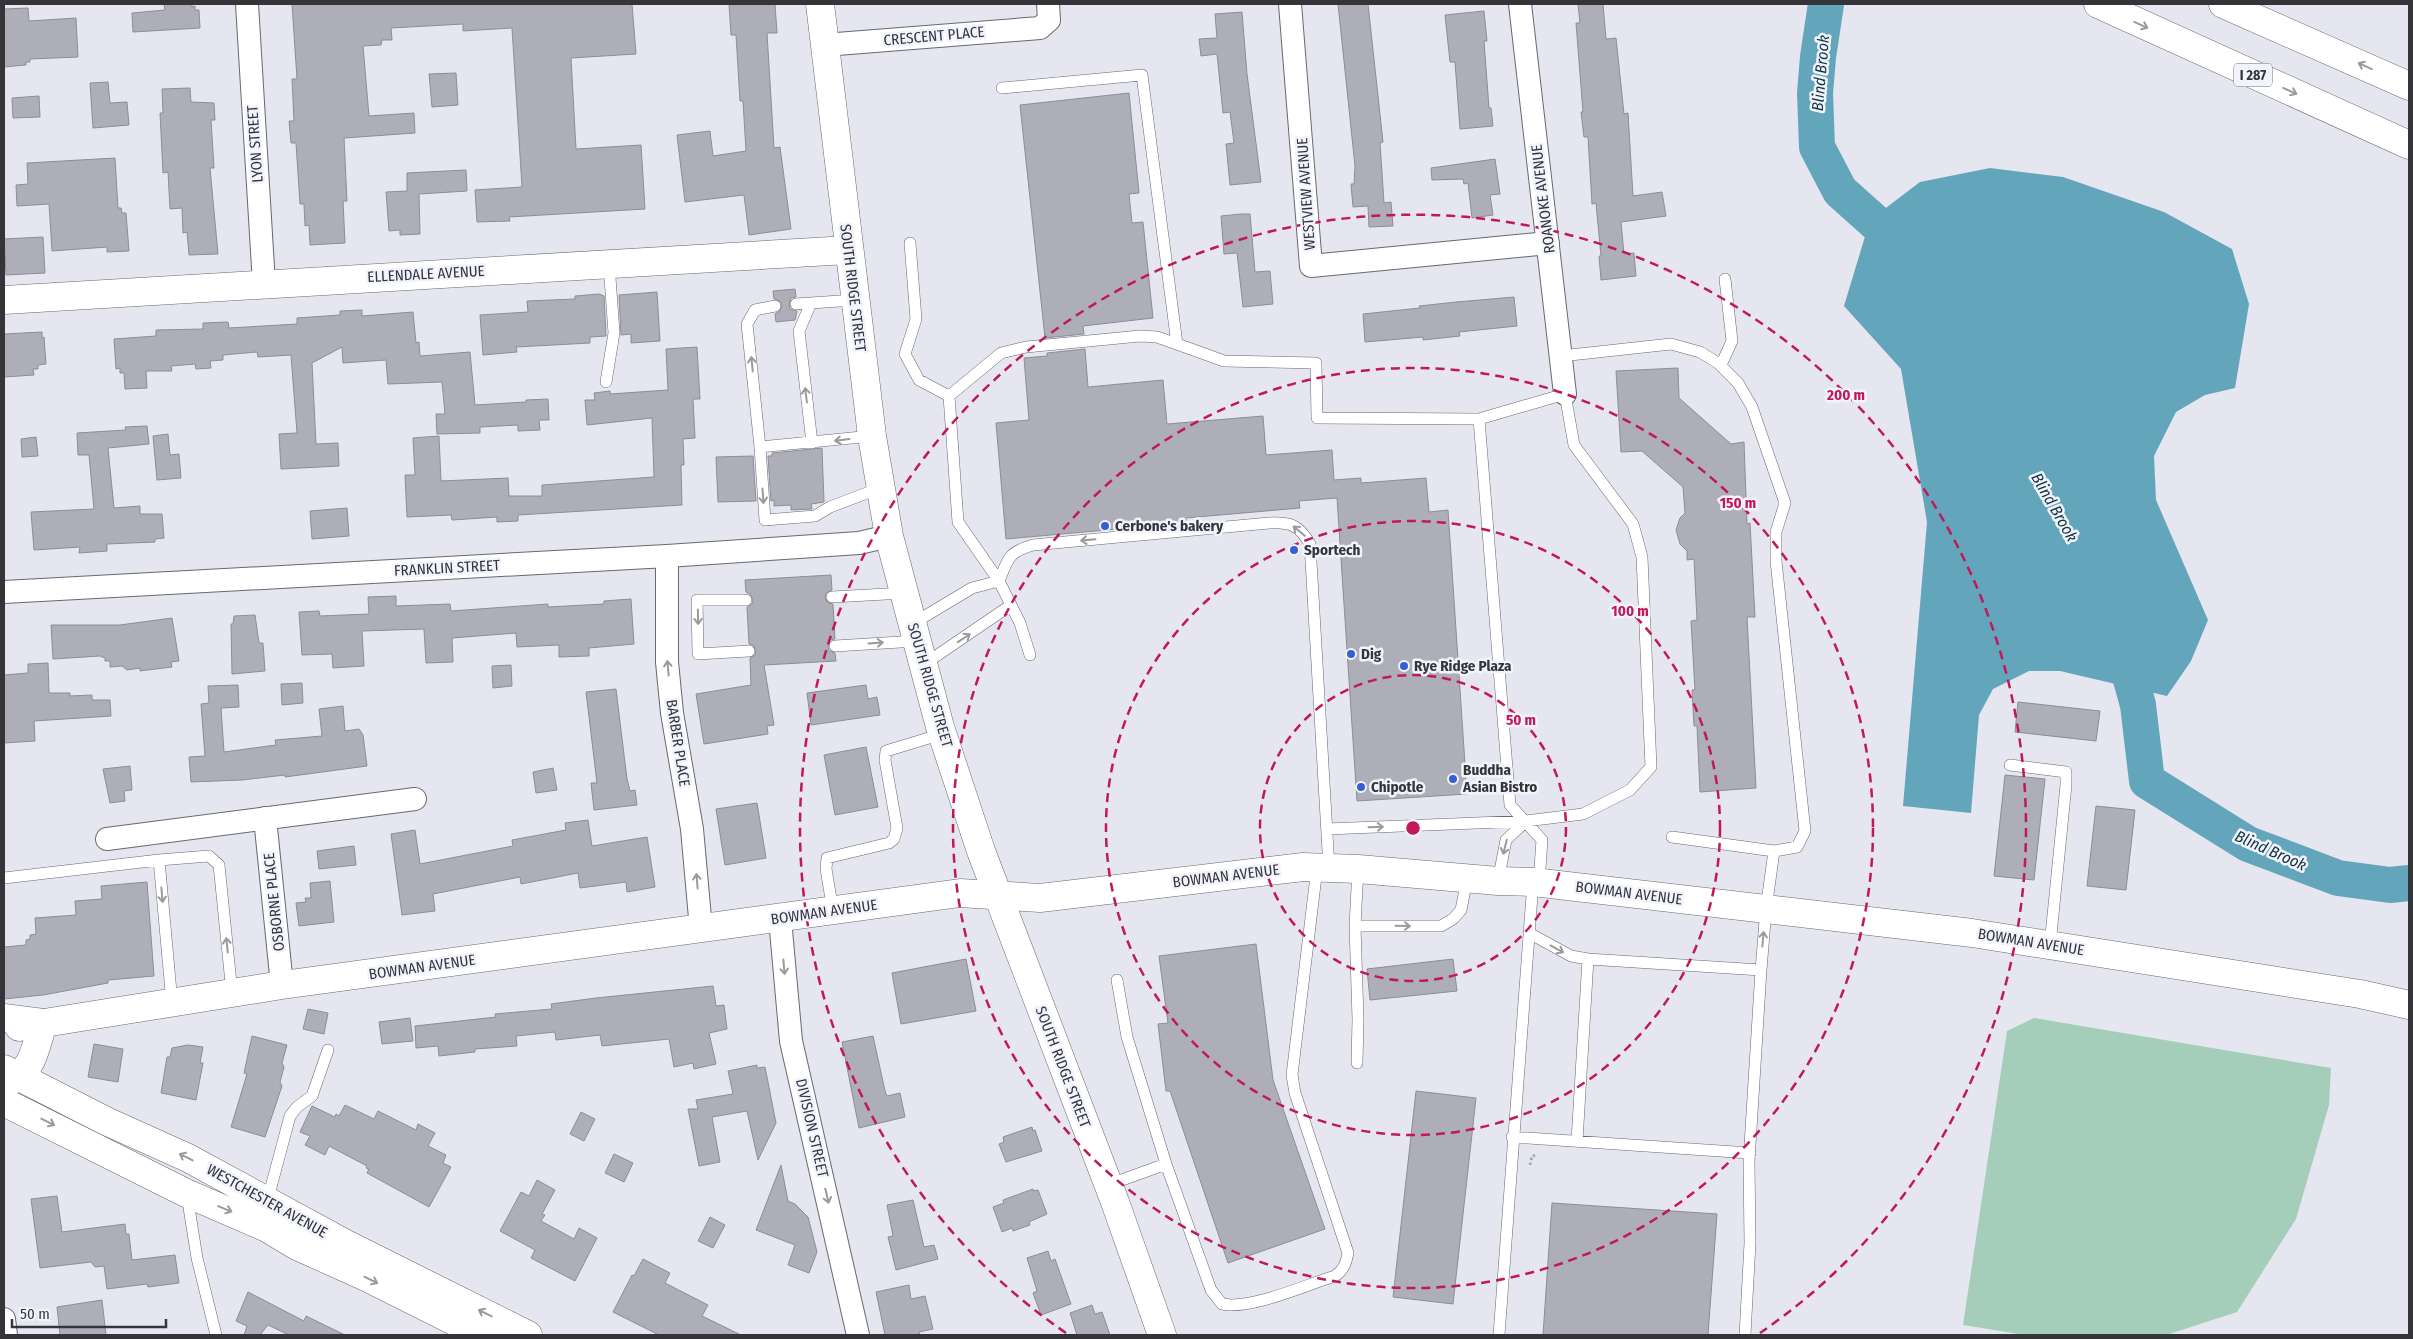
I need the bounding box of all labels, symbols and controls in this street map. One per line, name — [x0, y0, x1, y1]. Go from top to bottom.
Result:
one-way arrow — [2134, 20, 2149, 30]
street label: CRESCENT PLACE — [883, 23, 985, 49]
water label: Blind Brook — [1808, 34, 1833, 112]
one-way arrow — [2358, 61, 2373, 71]
road number: I 287 — [2234, 64, 2272, 86]
one-way arrow — [2282, 87, 2297, 97]
street label: LYON STREET — [243, 105, 267, 183]
street label: WESTVIEW AVENUE — [1293, 137, 1319, 251]
street label: ROANOKE AVENUE — [1527, 144, 1559, 254]
street label: SOUTH RIDGE STREET — [836, 223, 870, 353]
street label: ELLENDALE AVENUE — [367, 262, 485, 286]
one-way arrow — [747, 356, 756, 372]
text: 200 m — [1826, 386, 1865, 404]
one-way arrow — [801, 387, 811, 403]
one-way arrow — [834, 435, 850, 445]
water label: Blind Brook — [2027, 470, 2082, 545]
one-way arrow — [759, 487, 768, 503]
text: 150 m — [1720, 494, 1756, 512]
place label: Cerbone's bakery — [1115, 517, 1224, 535]
marker: Cerbone's bakery — [1099, 520, 1111, 532]
one-way arrow — [1292, 526, 1305, 537]
one-way arrow — [1080, 535, 1096, 545]
place label: Sportech — [1304, 541, 1361, 559]
marker: Sportech — [1288, 544, 1300, 556]
street label: FRANKLIN STREET — [394, 556, 501, 580]
text: 100 m — [1611, 602, 1649, 620]
one-way arrow — [693, 608, 703, 625]
street label: SOUTH RIDGE STREET — [904, 621, 956, 749]
one-way arrow — [956, 633, 970, 643]
one-way arrow — [868, 639, 884, 648]
place label: Dig — [1361, 645, 1382, 663]
marker: Dig — [1345, 648, 1357, 660]
place label: Rye Ridge Plaza — [1414, 657, 1512, 675]
one-way arrow — [663, 660, 672, 676]
marker: Rye Ridge Plaza — [1398, 660, 1410, 672]
street label: BARBER PLACE — [662, 698, 694, 788]
text: 50 m — [1506, 711, 1536, 729]
place label: Buddha Asian Bistro — [1462, 761, 1537, 796]
marker: Buddha Asian Bistro — [1447, 773, 1459, 785]
place label: Chipotle — [1371, 778, 1424, 796]
marker: Chipotle — [1355, 781, 1367, 793]
centre of rings — [1404, 819, 1422, 837]
one-way arrow — [1368, 823, 1384, 832]
water label: Blind Brook — [2232, 826, 2309, 875]
one-way arrow — [1500, 839, 1509, 855]
street label: OSBORNE PLACE — [260, 852, 288, 952]
street label: BOWMAN AVENUE — [1172, 861, 1280, 891]
one-way arrow — [692, 873, 702, 889]
street label: BOWMAN AVENUE — [1575, 878, 1683, 908]
one-way arrow — [157, 887, 167, 903]
street label: BOWMAN AVENUE — [770, 896, 878, 928]
one-way arrow — [1395, 921, 1411, 931]
street label: BOWMAN AVENUE — [1977, 925, 2085, 959]
one-way arrow — [1759, 932, 1768, 948]
one-way arrow — [222, 937, 232, 953]
one-way arrow — [1550, 944, 1564, 954]
street label: BOWMAN AVENUE — [368, 951, 476, 983]
one-way arrow — [780, 959, 789, 975]
street label: SOUTH RIDGE STREET — [1032, 1004, 1094, 1130]
street label: DIVISION STREET — [792, 1077, 832, 1179]
one-way arrow — [40, 1118, 55, 1128]
one-way arrow — [178, 1152, 193, 1162]
street label: WESTCHESTER AVENUE — [203, 1160, 331, 1242]
one-way arrow — [823, 1187, 832, 1203]
one-way arrow — [217, 1205, 232, 1215]
one-way arrow — [363, 1275, 378, 1285]
scale bar — [12, 1296, 166, 1328]
text: 50 m — [20, 1305, 50, 1323]
one-way arrow — [478, 1308, 493, 1317]

